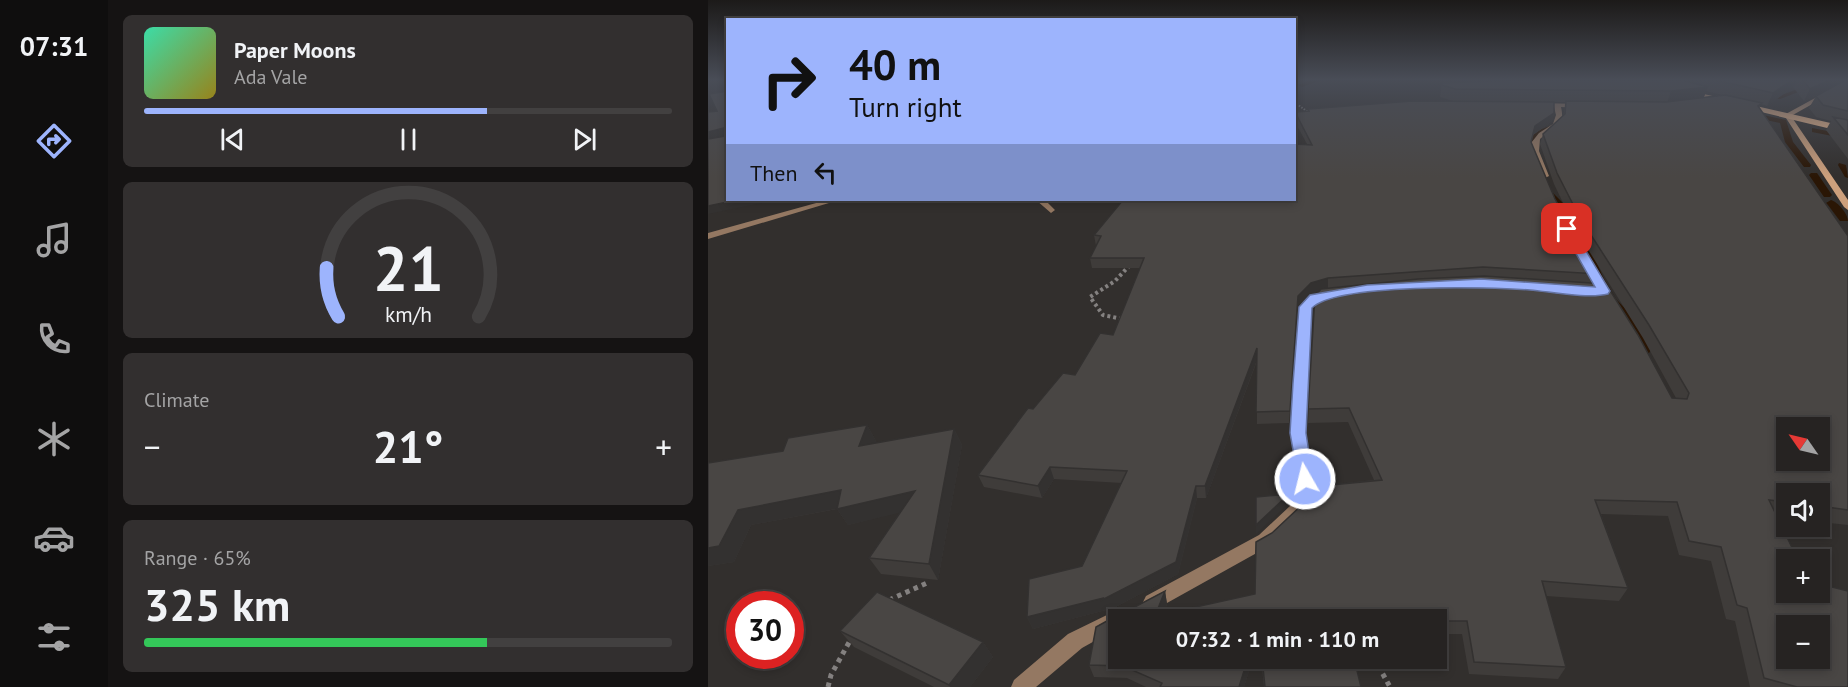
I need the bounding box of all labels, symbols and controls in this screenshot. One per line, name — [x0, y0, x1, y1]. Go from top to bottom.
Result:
text: 07:31 — [20, 29, 88, 63]
text: Paper Moons — [234, 36, 356, 64]
text: 40 m — [849, 37, 941, 92]
icon: right — [750, 42, 828, 120]
text: Ada Vale — [234, 64, 307, 90]
text: Turn right — [849, 90, 962, 124]
icon: directions — [33, 120, 75, 162]
icon: previous — [216, 123, 249, 156]
icon: pause — [392, 123, 425, 156]
icon: next — [568, 123, 601, 156]
icon: left — [809, 156, 842, 189]
text: Then — [750, 159, 797, 187]
pin — [1541, 203, 1592, 254]
icon: arrive — [1550, 212, 1583, 245]
icon: music — [33, 219, 75, 261]
text: 21 — [373, 227, 443, 308]
text: km/h — [384, 300, 431, 328]
icon: phone — [33, 318, 75, 360]
text: Climate — [144, 387, 210, 413]
text: 21° — [373, 417, 443, 475]
north arrow — [1776, 417, 1830, 471]
map controls — [1776, 417, 1830, 669]
icon: climate — [33, 418, 75, 460]
text: − — [144, 425, 161, 468]
text: + — [655, 425, 672, 468]
position arrow — [1273, 447, 1337, 511]
button: sound — [1776, 483, 1830, 537]
icon: car — [33, 517, 75, 559]
text: Range · 65% — [144, 545, 251, 571]
button: + — [1776, 549, 1830, 603]
text: 325 km — [144, 575, 290, 633]
speed limit sign: 30 — [726, 591, 804, 669]
button: − — [1776, 615, 1830, 669]
icon: filters — [33, 616, 75, 658]
text: 07:32 · 1 min · 110 m — [1176, 625, 1379, 653]

